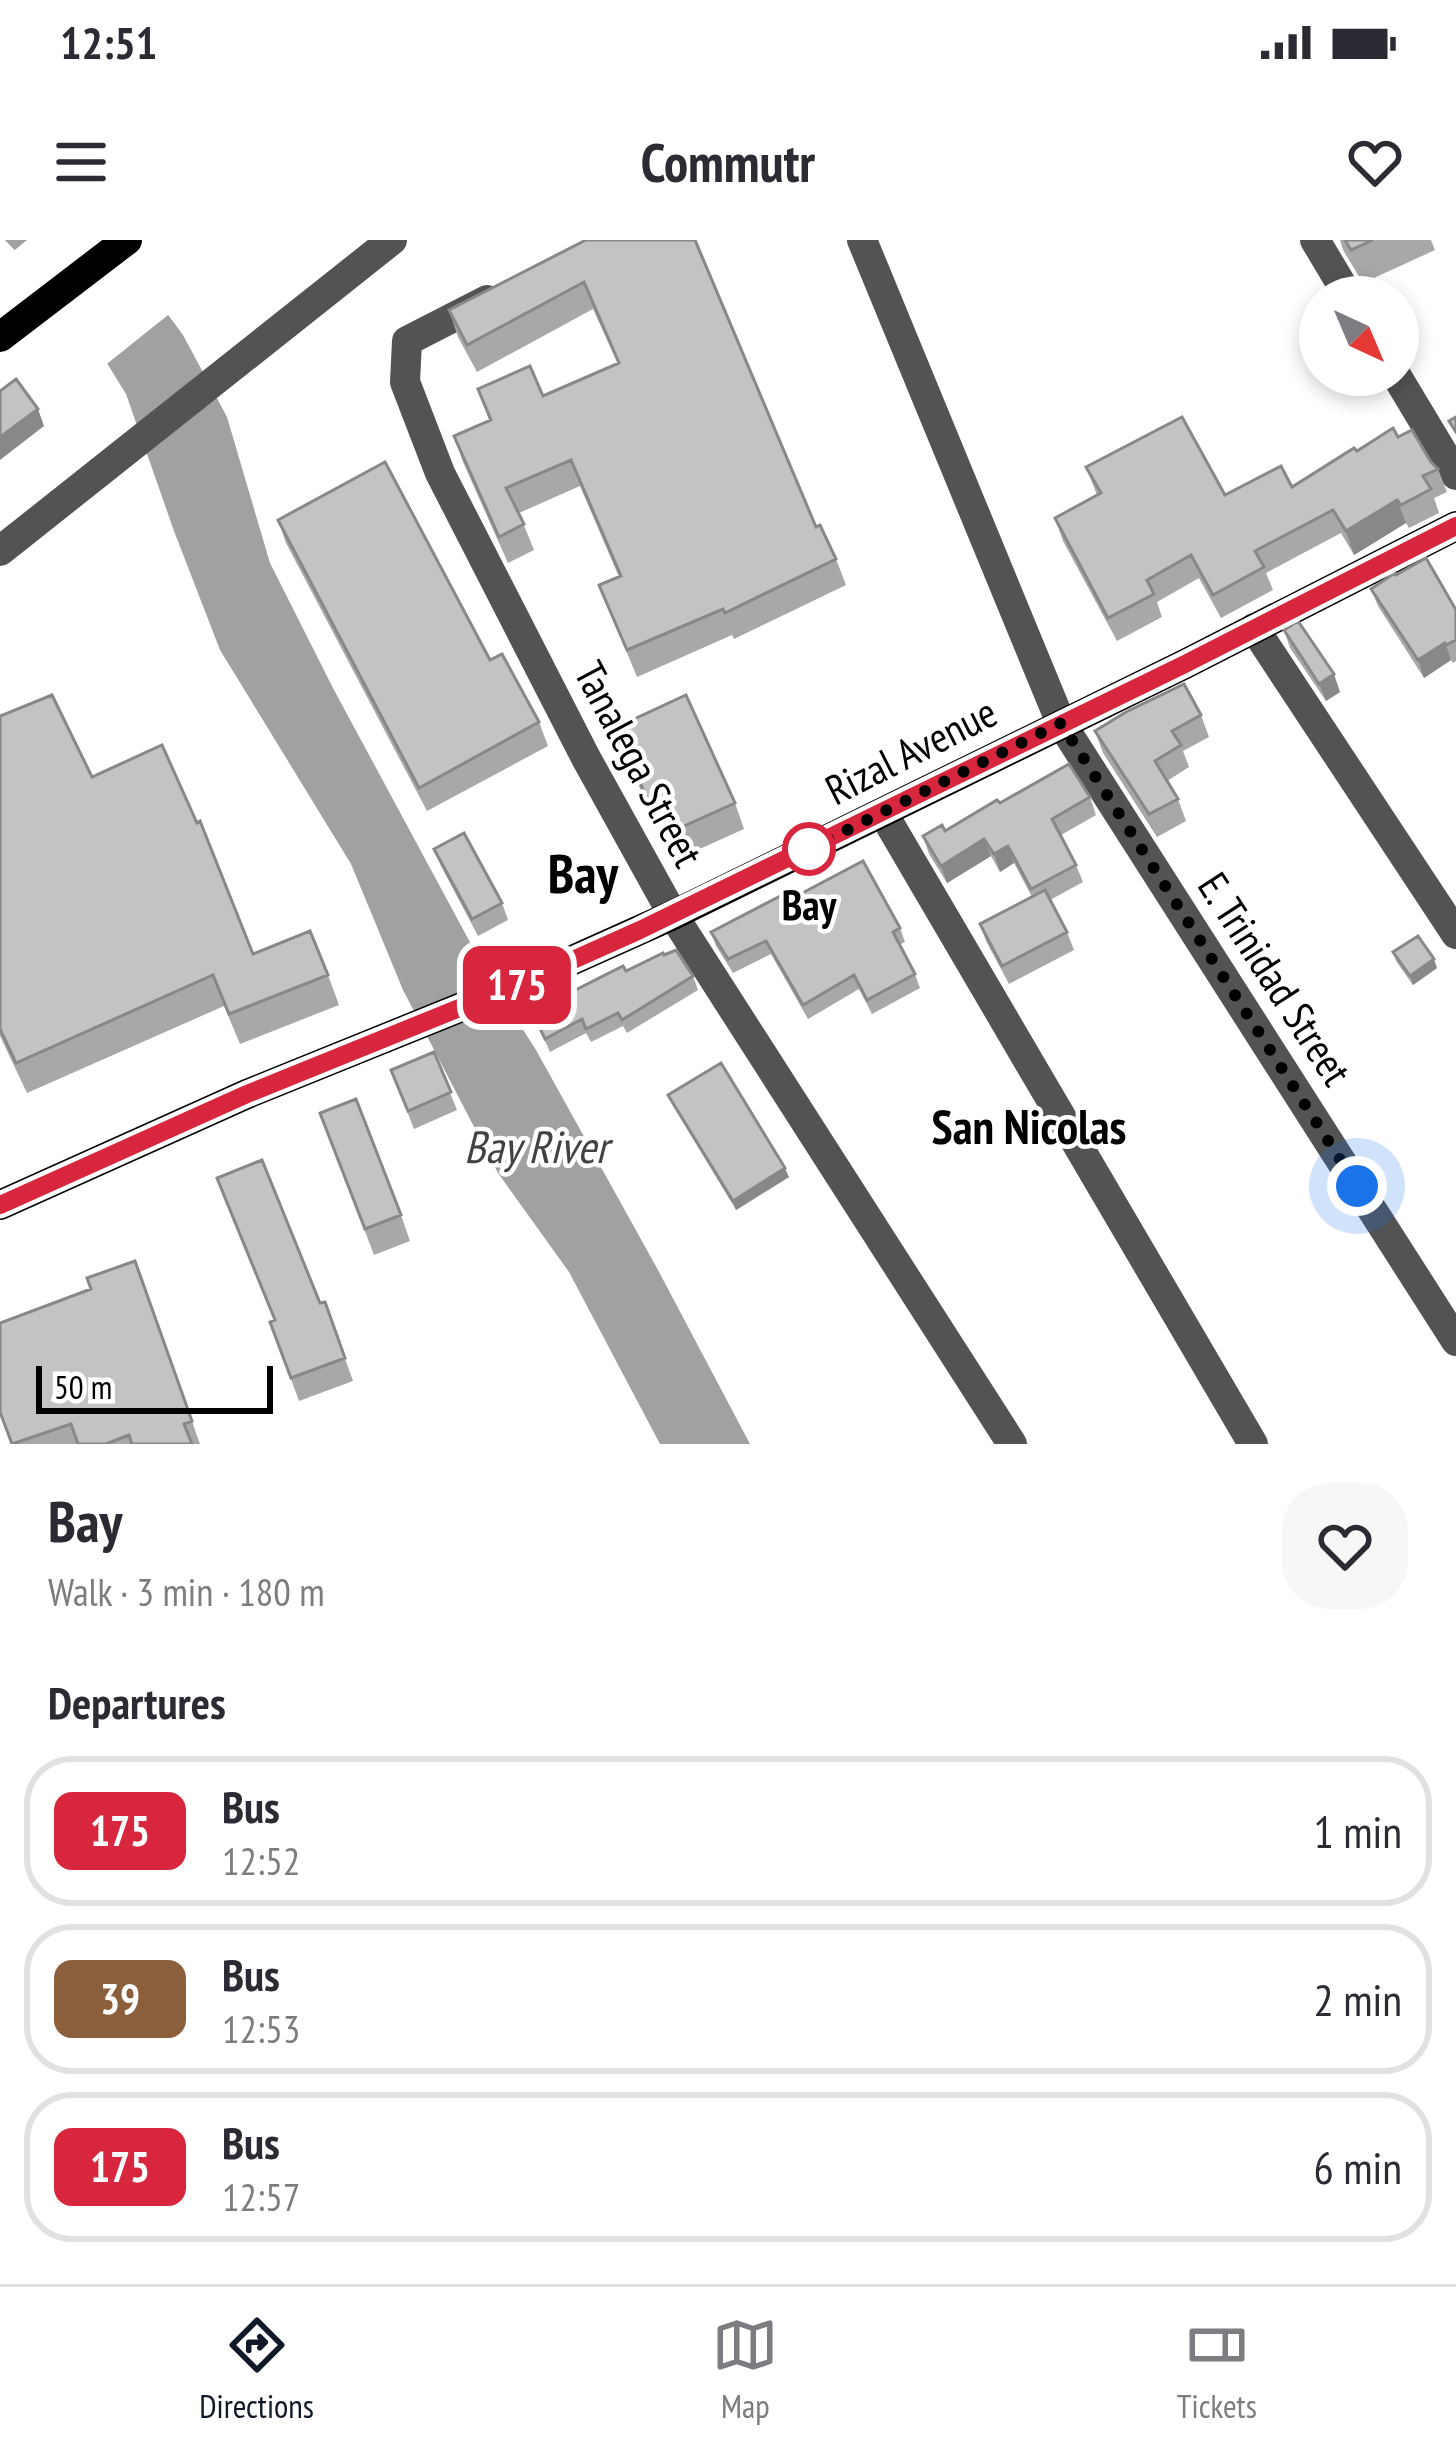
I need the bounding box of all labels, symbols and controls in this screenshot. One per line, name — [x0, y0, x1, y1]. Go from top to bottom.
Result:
text: 12:51 — [60, 13, 157, 71]
text: Commutr — [641, 127, 815, 197]
icon: menu — [48, 129, 114, 195]
icon: heart — [1342, 129, 1408, 195]
north arrow — [1299, 276, 1419, 396]
map controls — [1299, 276, 1419, 396]
street label: Tanalega Street — [562, 652, 717, 876]
street label: Rizal Avenue — [816, 684, 1006, 817]
marker: Bay — [784, 824, 834, 874]
district label: Bay — [548, 838, 620, 908]
street label: E. Trinidad Street — [1186, 862, 1365, 1096]
place label: Bay — [782, 877, 838, 932]
line badge: 175 — [448, 946, 586, 1024]
text: 175 — [487, 957, 547, 1012]
district label: San Nicolas — [932, 1095, 1126, 1157]
water label: Bay River — [464, 1117, 614, 1175]
your location — [1327, 1156, 1387, 1216]
scale bar — [36, 1360, 273, 1413]
text: 50 m — [54, 1365, 112, 1408]
button: heart — [1282, 1483, 1408, 1609]
text: Bay — [48, 1484, 122, 1558]
text: Walk · 3 min · 180 m — [48, 1566, 325, 1617]
text: Departures — [48, 1673, 226, 1731]
text: Bus — [222, 1777, 280, 1835]
text: 1 min — [1313, 1802, 1402, 1860]
text: 175 — [90, 1803, 150, 1858]
text: 12:52 — [222, 1835, 300, 1886]
text: Bus — [222, 1945, 280, 2003]
text: 2 min — [1313, 1970, 1402, 2028]
text: 39 — [100, 1971, 140, 2026]
text: 12:53 — [222, 2003, 300, 2054]
text: Bus — [222, 2113, 280, 2171]
text: 6 min — [1313, 2138, 1402, 2196]
text: 175 — [90, 2139, 150, 2194]
text: 12:57 — [222, 2171, 300, 2222]
tab: Directions — [199, 2312, 314, 2427]
tab: Map — [712, 2312, 778, 2427]
tab: Tickets — [1177, 2312, 1257, 2427]

